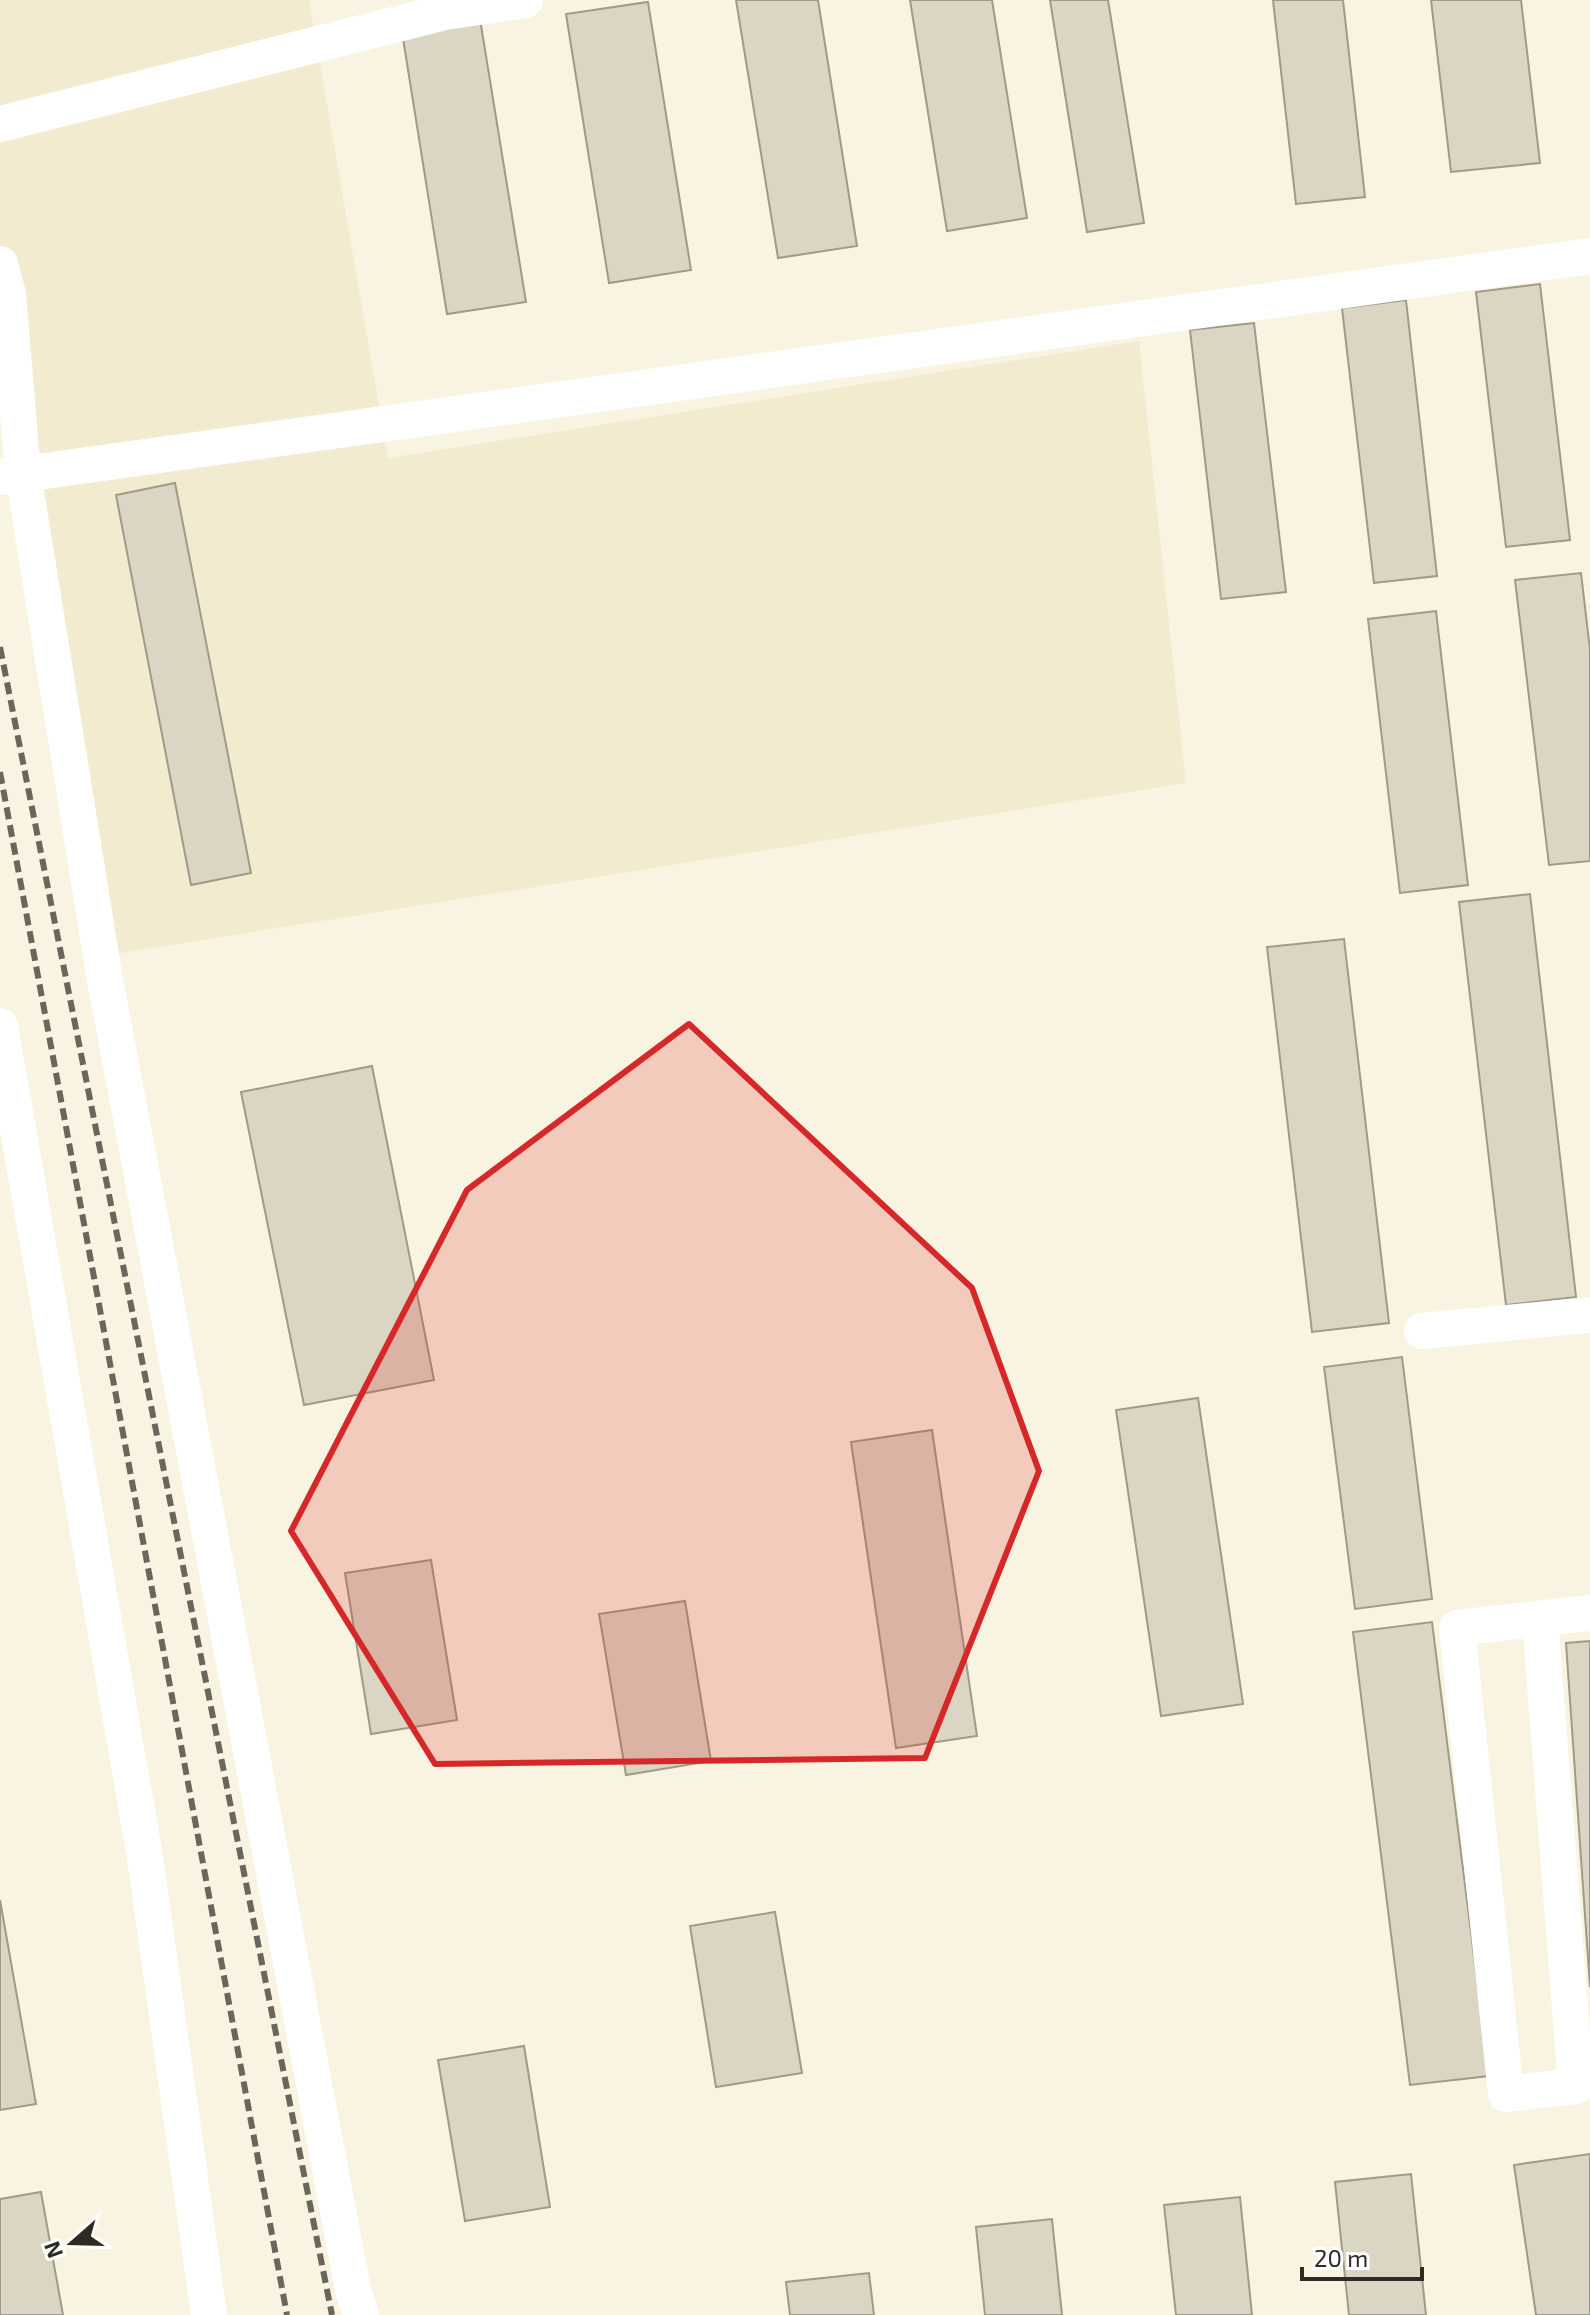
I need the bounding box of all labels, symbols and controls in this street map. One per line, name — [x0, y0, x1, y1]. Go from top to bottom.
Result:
north arrow — [32, 2203, 112, 2283]
scale bar — [1302, 2231, 1422, 2281]
text: N — [37, 2238, 67, 2262]
text: 20 m — [1314, 2243, 1368, 2272]

